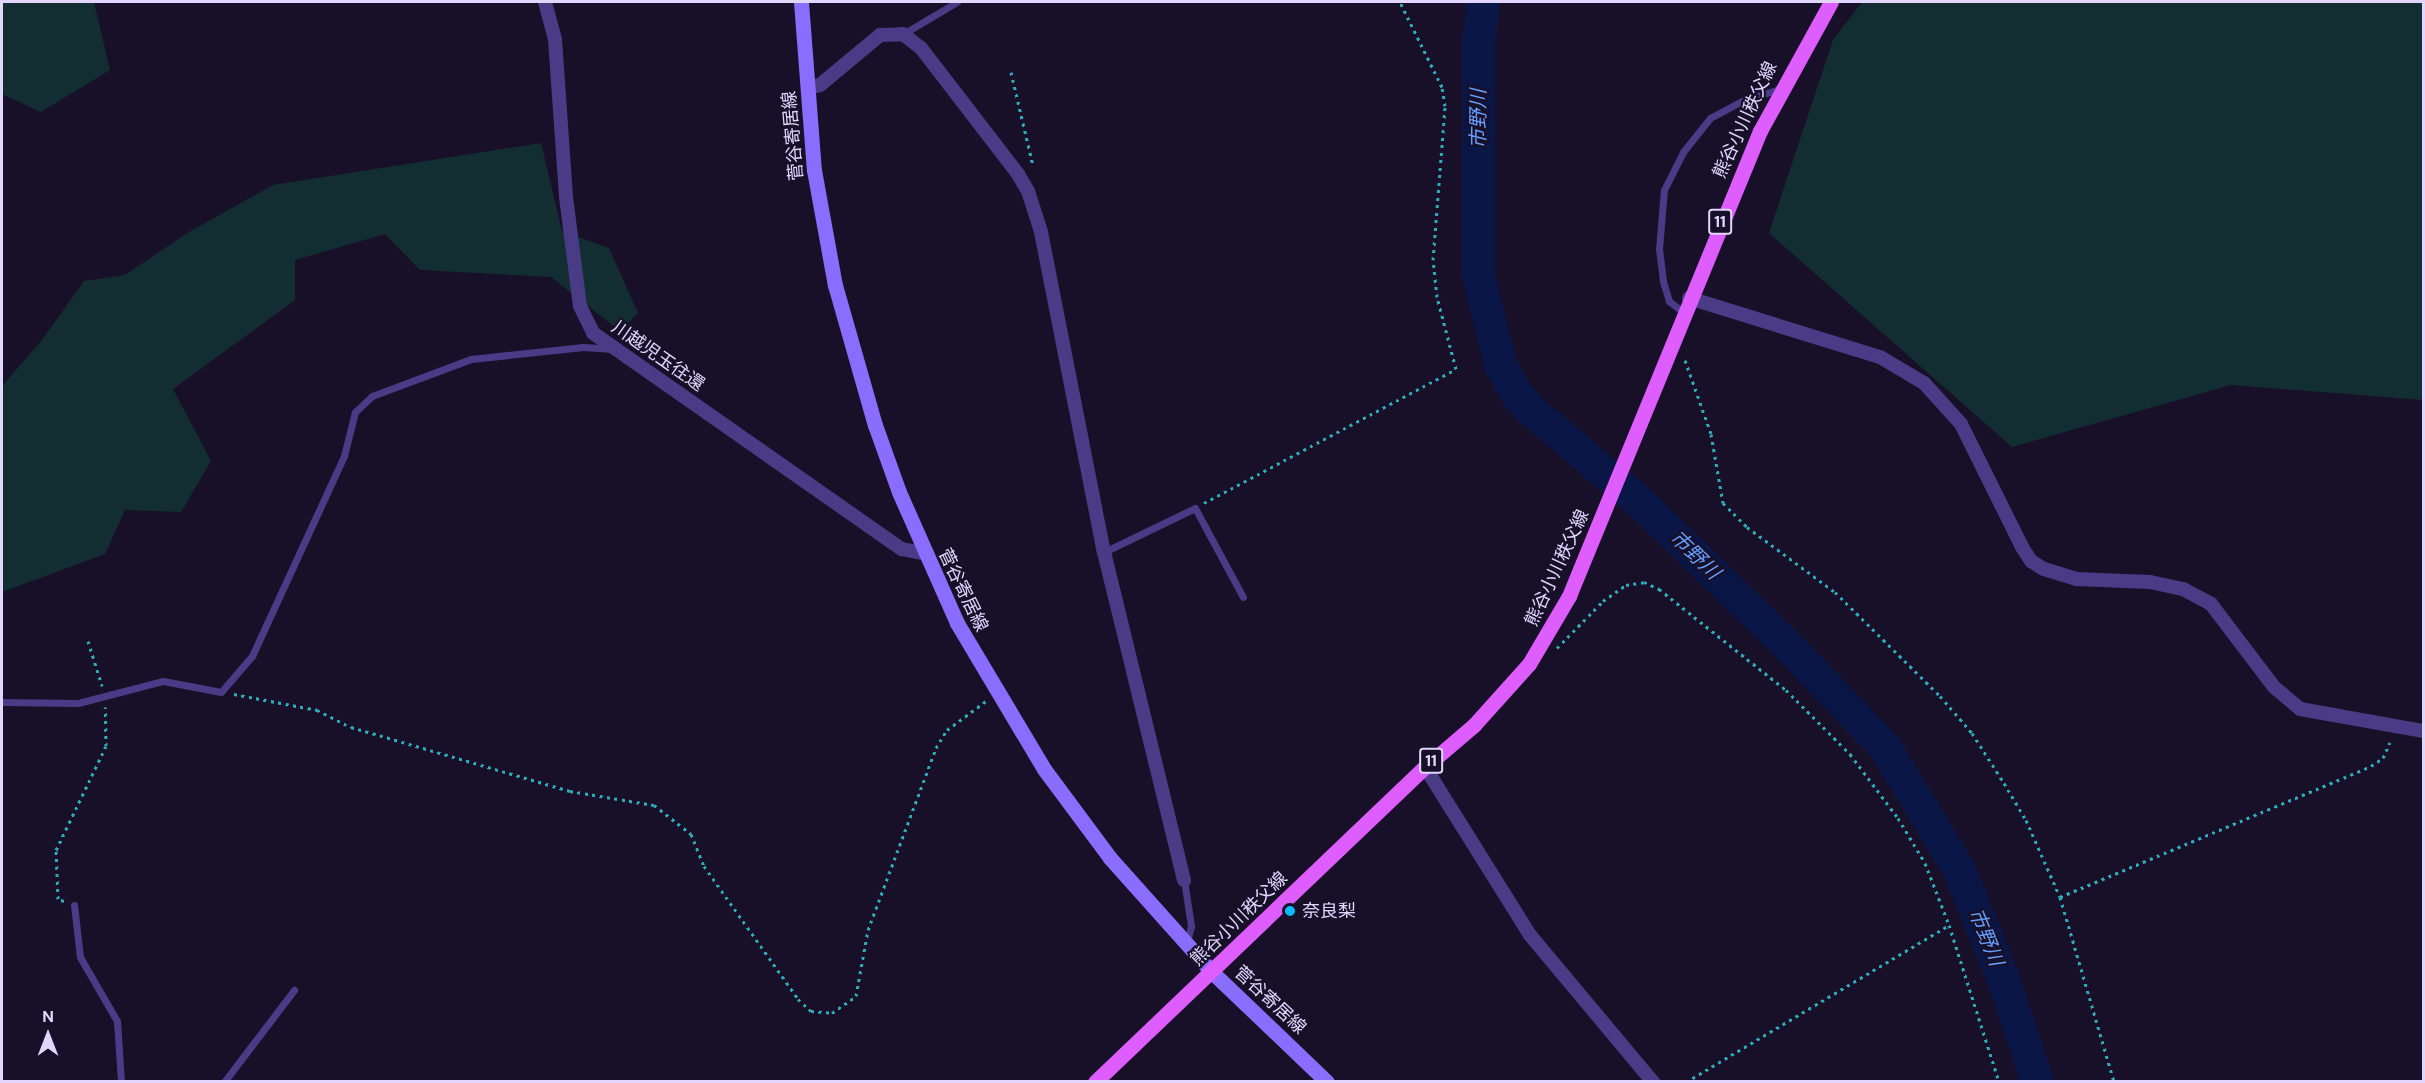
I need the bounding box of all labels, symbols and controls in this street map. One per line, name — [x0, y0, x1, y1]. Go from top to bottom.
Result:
street label: 熊谷小川秩父線 — [1709, 58, 1781, 182]
water label: 市野川 — [1466, 89, 1490, 149]
street label: 菅谷寄居線 — [778, 90, 808, 182]
road number: 11 — [1708, 209, 1732, 235]
street label: 川越児玉往還 — [608, 316, 708, 396]
street label: 熊谷小川秩父線 — [1521, 506, 1593, 630]
water label: 市野川 — [1665, 526, 1725, 584]
street label: 菅谷寄居線 — [934, 545, 992, 635]
road number: 11 — [1419, 748, 1443, 774]
street label: 熊谷小川秩父線 — [1186, 867, 1292, 971]
place label: 奈良梨 — [1302, 900, 1356, 922]
marker: 奈良梨 — [1283, 904, 1297, 918]
water label: 市野川 — [1964, 905, 2008, 969]
street label: 菅谷寄居線 — [1230, 961, 1310, 1039]
north arrow — [18, 1005, 78, 1065]
text: N — [42, 1006, 54, 1027]

